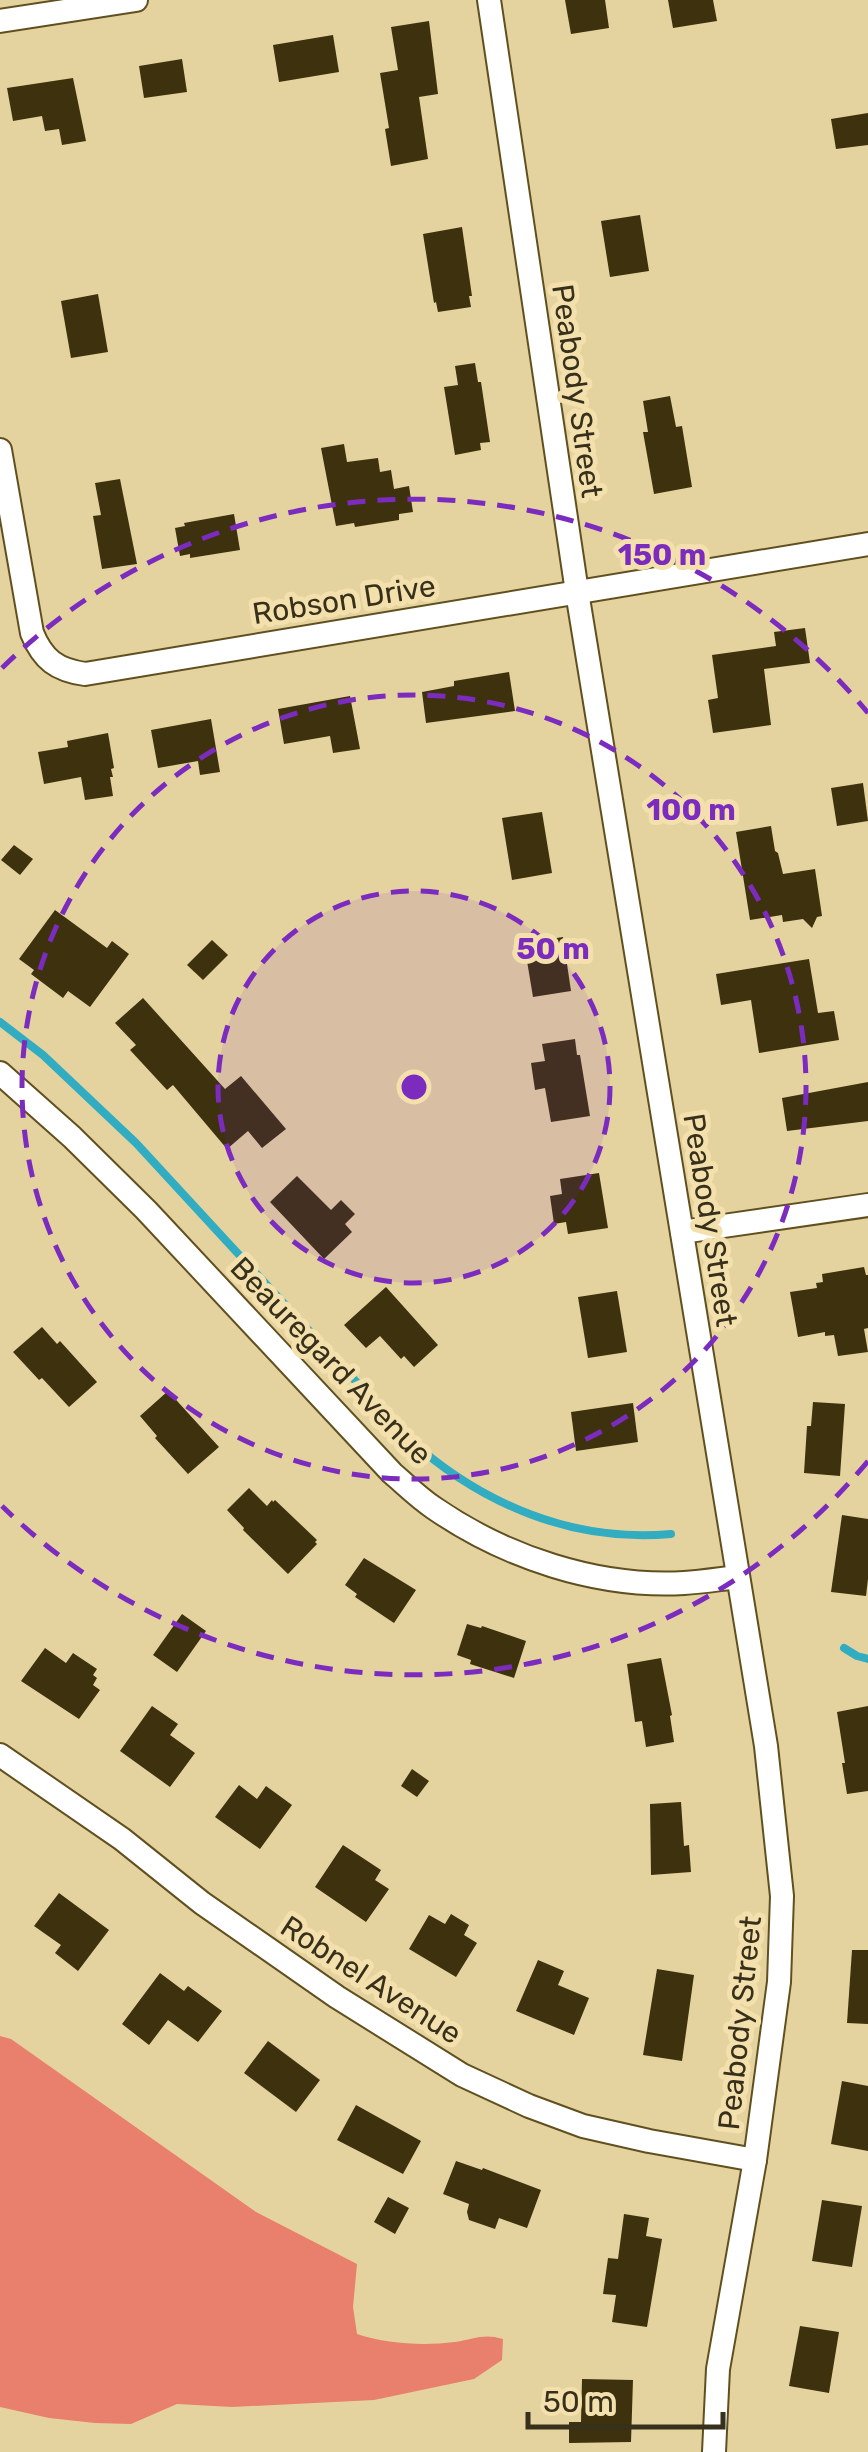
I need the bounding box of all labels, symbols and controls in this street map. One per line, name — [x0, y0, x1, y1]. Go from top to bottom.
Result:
street label: Peabody Street — [544, 282, 610, 500]
text: 150 m — [618, 537, 706, 573]
street label: Robson Drive — [250, 568, 438, 632]
text: 100 m — [646, 792, 736, 828]
text: 50 m — [516, 931, 590, 967]
centre of rings — [396, 1069, 432, 1105]
street label: Peabody Street — [675, 1111, 745, 1329]
street label: Beauregard Avenue — [223, 1250, 439, 1472]
street label: Robnel Avenue — [274, 1908, 468, 2052]
street label: Peabody Street — [711, 1914, 769, 2132]
scale bar — [528, 2367, 723, 2429]
text: 50 m — [543, 2384, 614, 2420]

